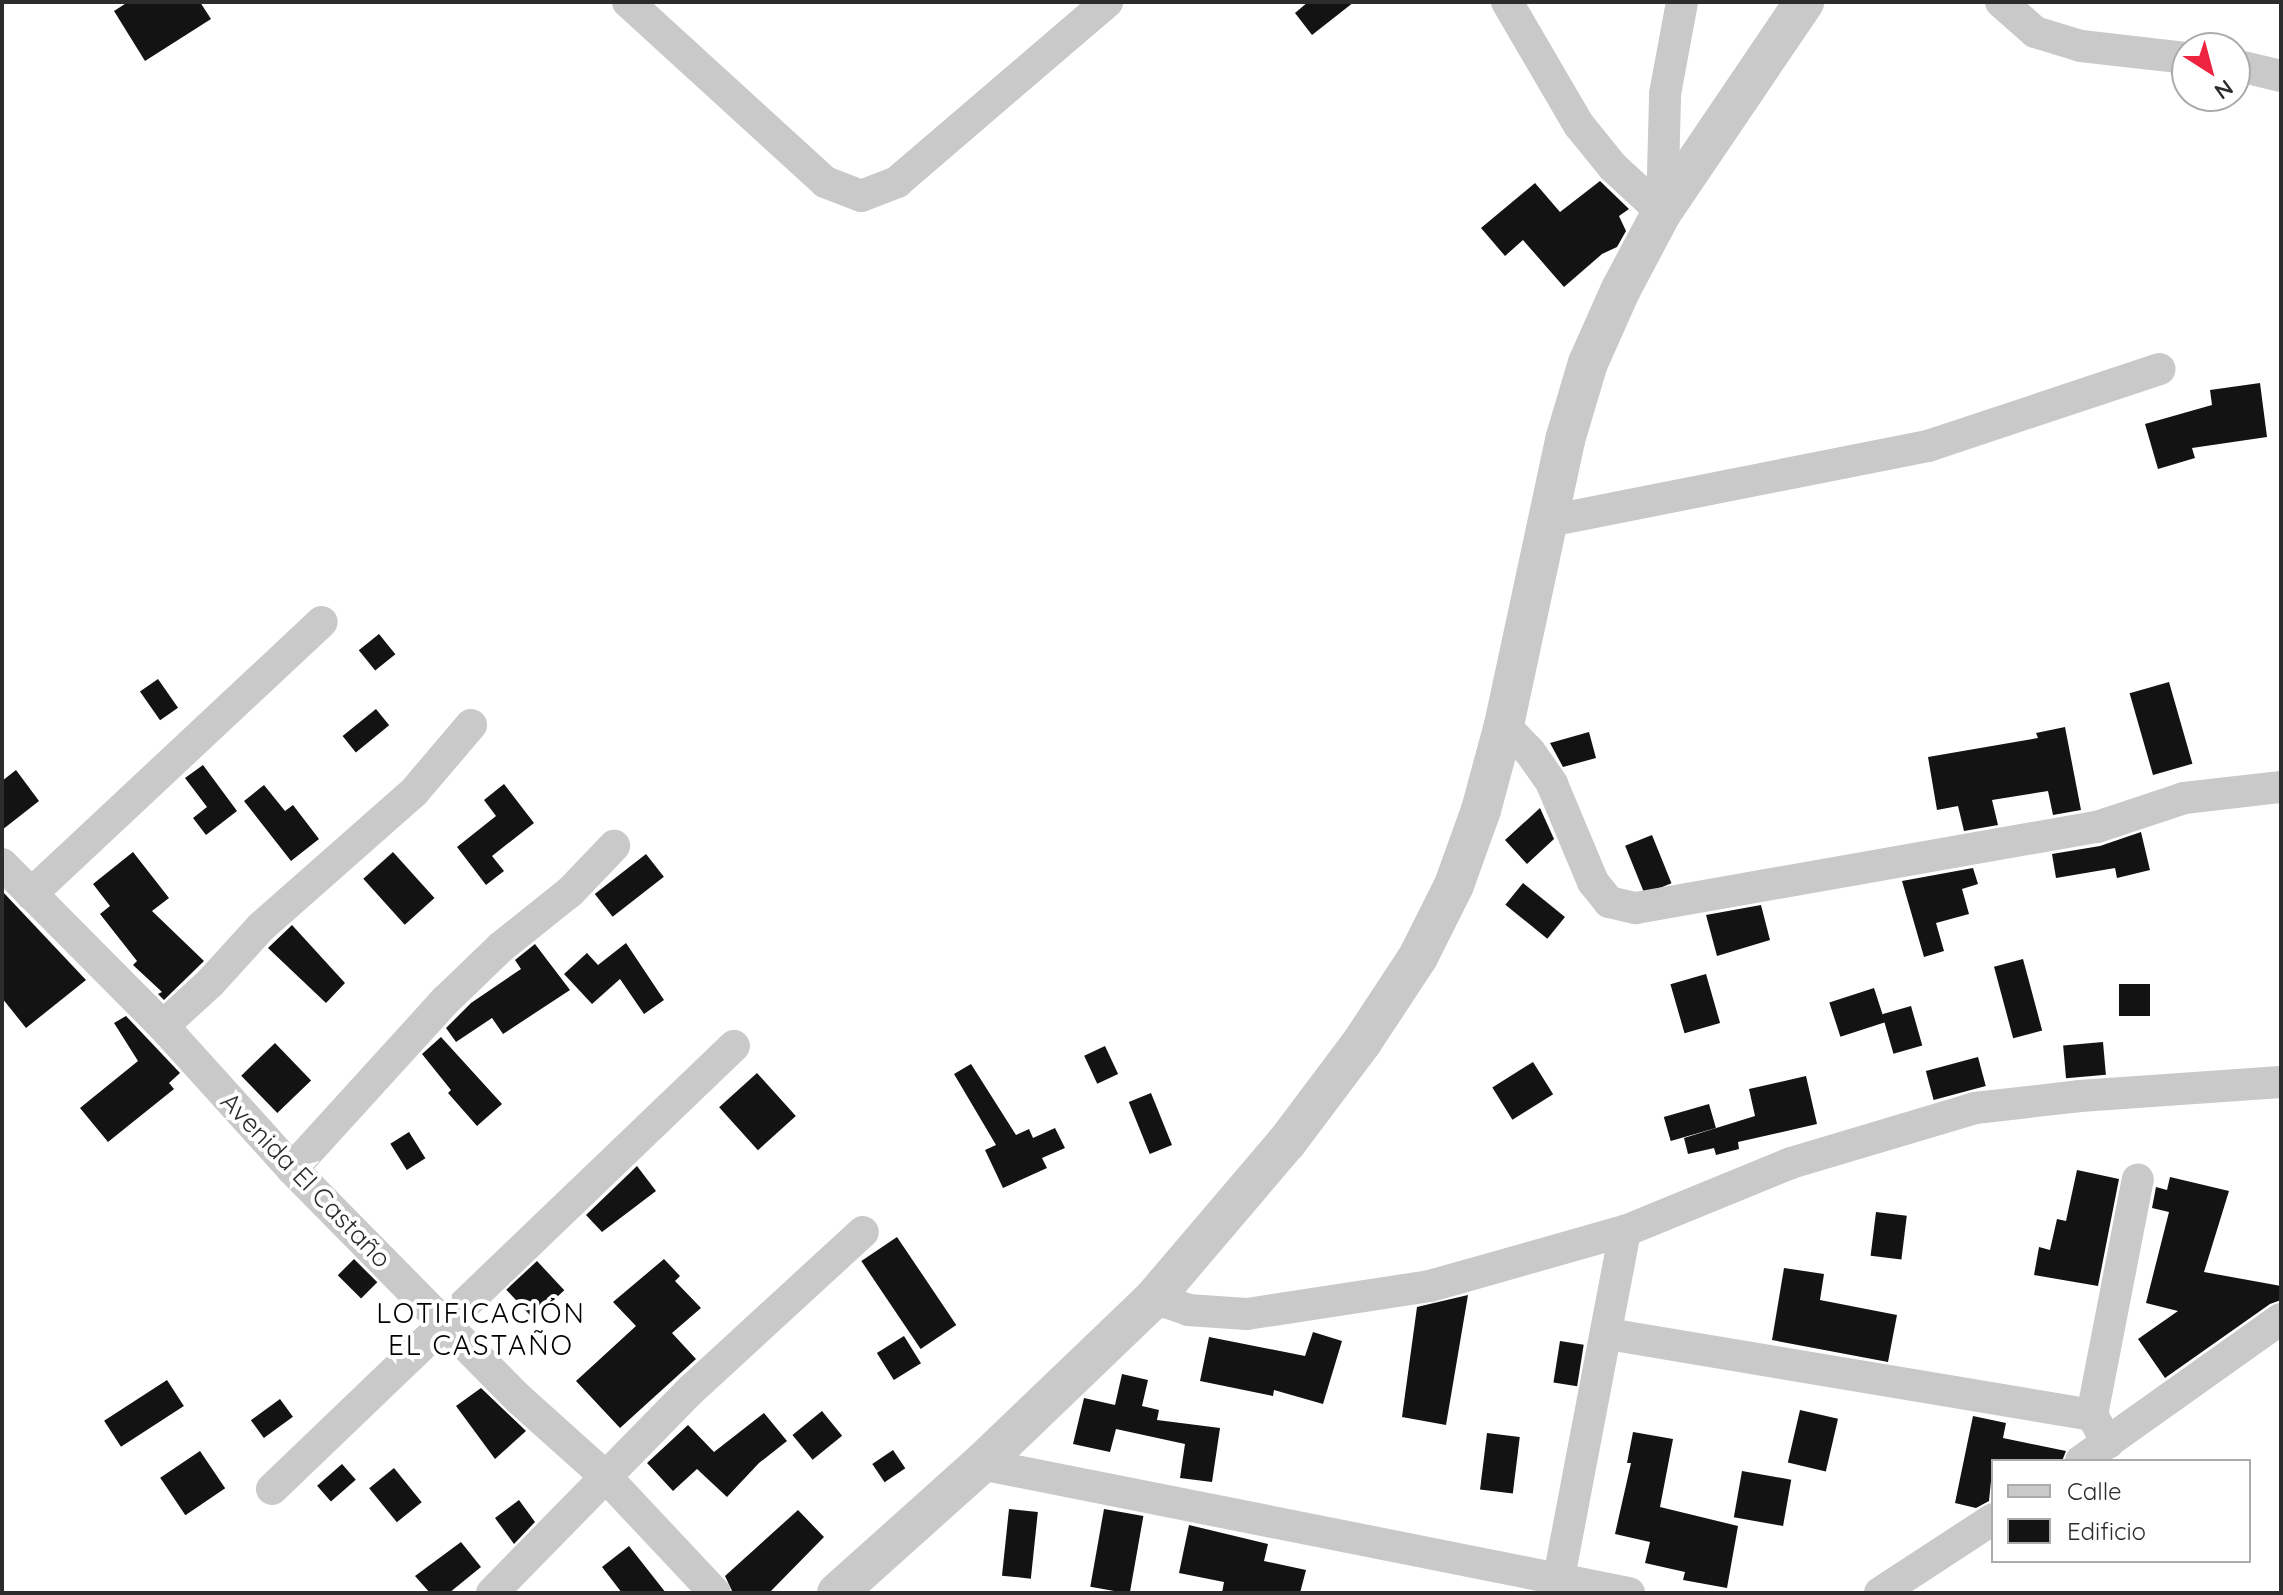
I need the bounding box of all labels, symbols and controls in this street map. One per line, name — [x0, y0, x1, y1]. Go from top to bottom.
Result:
north arrow — [2171, 32, 2251, 112]
text: N — [2209, 74, 2239, 106]
street label: Avenida El Castaño — [214, 1086, 398, 1274]
district label: LOTIFICACIÓN EL CASTAÑO — [376, 1296, 586, 1362]
legend — [1991, 1459, 2251, 1563]
text: Calle — [2067, 1476, 2122, 1506]
text: Edificio — [2067, 1516, 2146, 1546]

